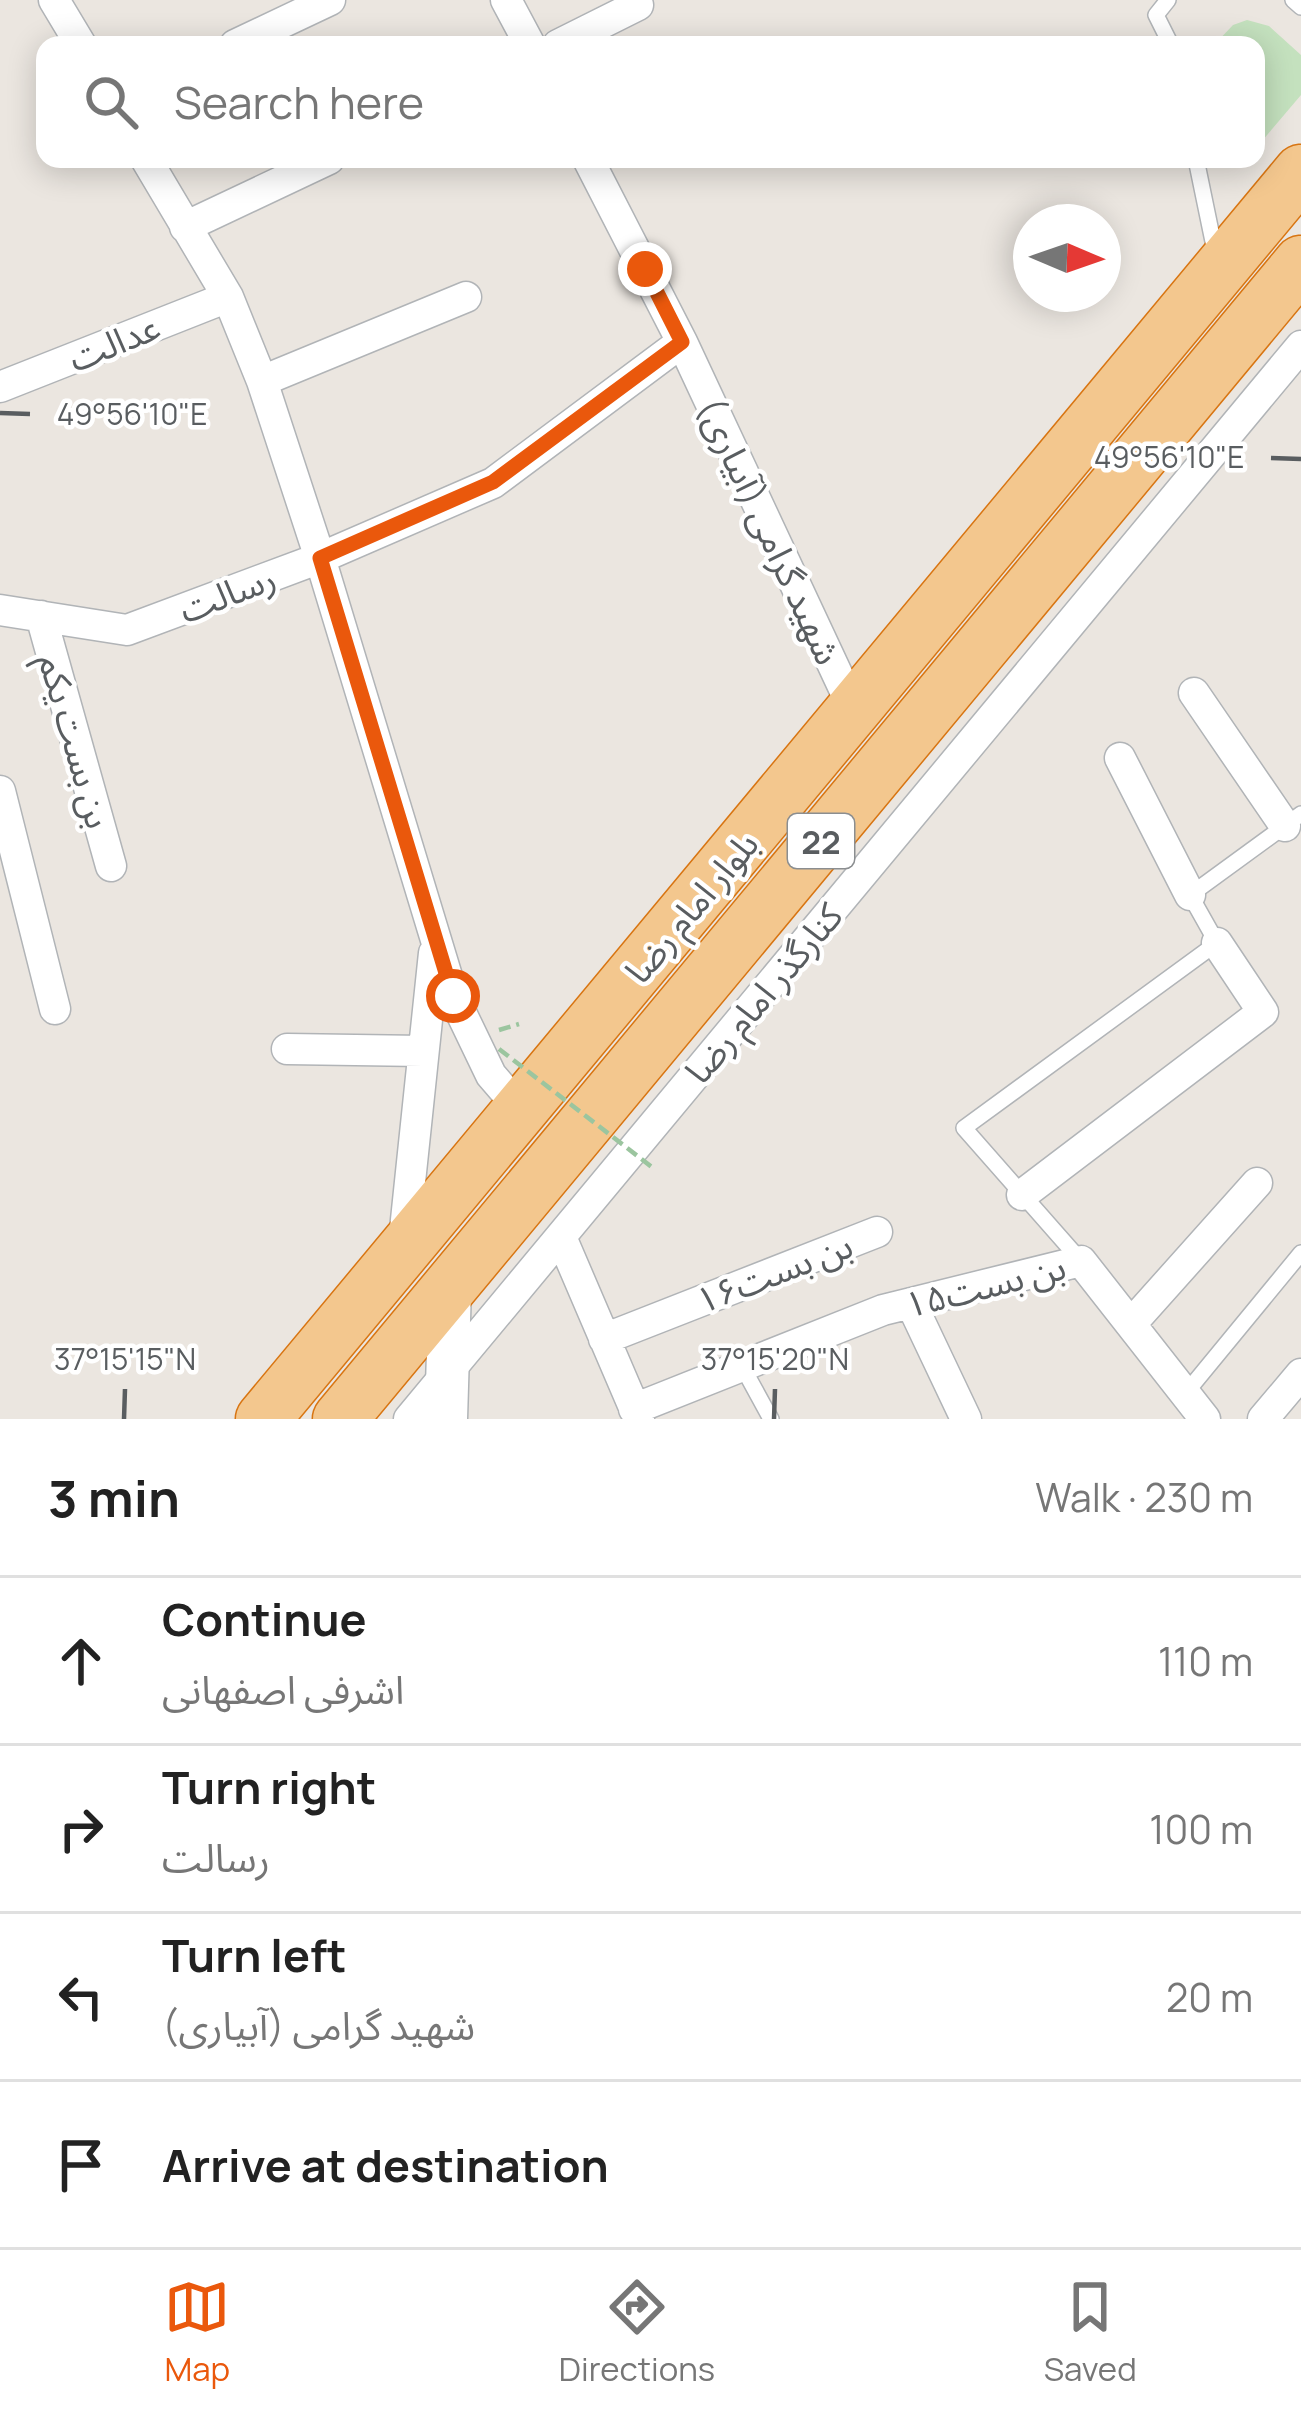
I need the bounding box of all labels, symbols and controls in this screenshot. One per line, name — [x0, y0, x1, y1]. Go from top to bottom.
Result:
search box — [36, 36, 1265, 168]
icon: search — [78, 69, 144, 135]
text: Search here — [174, 71, 424, 133]
north arrow — [1013, 204, 1121, 312]
route end — [618, 242, 672, 296]
street label: عدالت — [61, 302, 167, 382]
street label: شهید گرامی (آبیاری) — [687, 390, 853, 672]
text: 49°56'10"E — [57, 393, 207, 434]
text: 49°56'10"E — [1094, 436, 1244, 477]
street label: رسالت — [172, 552, 282, 634]
street label: بن بست یکم — [24, 648, 124, 835]
road number: 22 — [788, 814, 854, 868]
street label: بلوار امام رضا — [613, 821, 772, 996]
street label: کنارگذر امام رضا — [673, 892, 857, 1096]
route start — [426, 969, 480, 1023]
street label: بن بست۱۶ — [689, 1220, 859, 1324]
street label: بن بست۱۵ — [900, 1241, 1070, 1329]
text: 37°15'15"N — [54, 1338, 196, 1379]
text: 37°15'20"N — [701, 1338, 849, 1379]
text: 3 min — [48, 1463, 180, 1532]
text: Walk · 230 m — [1035, 1470, 1253, 1524]
text: Continue — [162, 1588, 367, 1650]
icon: ahead — [48, 1628, 114, 1694]
text: 110 m — [1158, 1634, 1253, 1688]
text: اشرفی اصفهانی — [162, 1662, 404, 1716]
text: Turn right — [162, 1756, 376, 1818]
icon: right — [48, 1796, 114, 1862]
text: 100 m — [1149, 1802, 1253, 1856]
text: رسالت — [162, 1830, 270, 1884]
text: Turn left — [162, 1924, 347, 1986]
icon: left — [48, 1964, 114, 2030]
text: 20 m — [1166, 1970, 1253, 2024]
text: شهید گرامی (آبیاری) — [162, 1998, 475, 2052]
icon: arrive — [48, 2132, 114, 2198]
text: Arrive at destination — [162, 2134, 609, 2196]
tab: Map — [164, 2274, 230, 2391]
tab: Directions — [559, 2274, 715, 2391]
tab: Saved — [1044, 2274, 1137, 2391]

